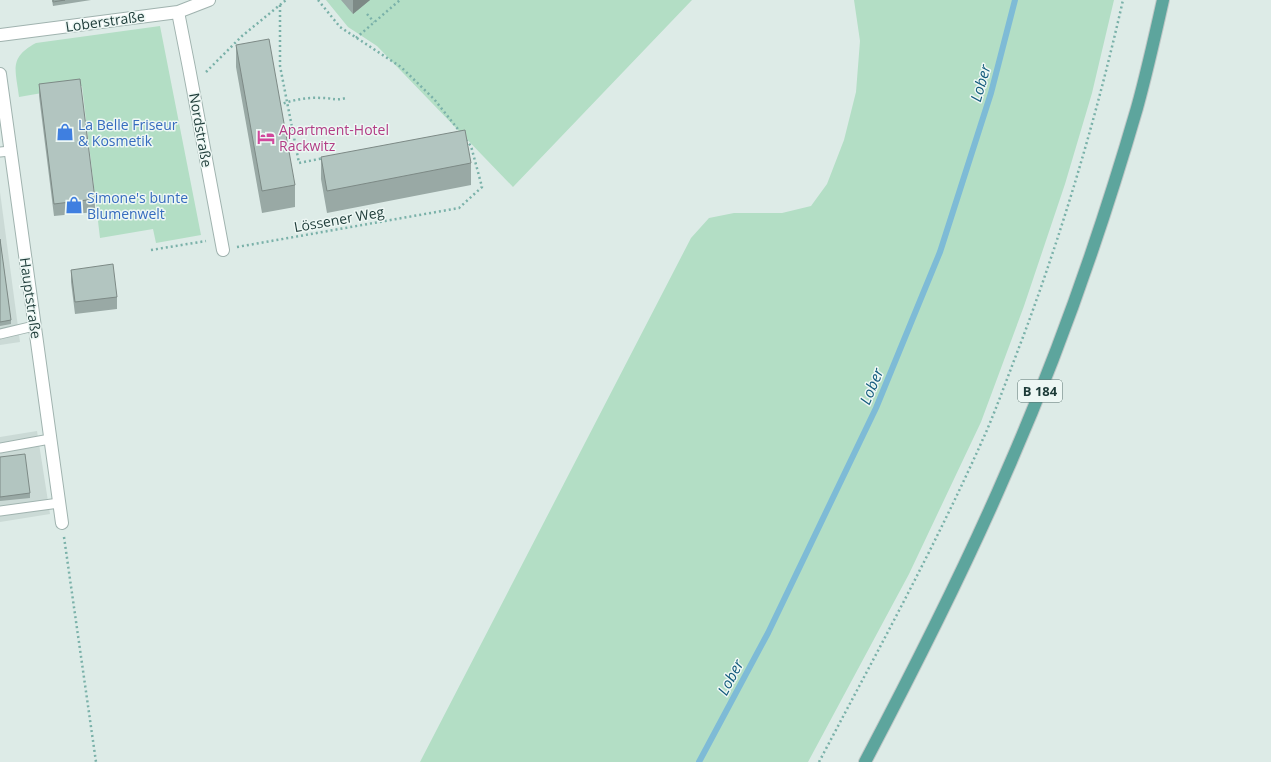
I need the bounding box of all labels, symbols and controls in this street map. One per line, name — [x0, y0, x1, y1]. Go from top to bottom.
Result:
street label: Loberstraße — [64, 6, 146, 36]
water label: Lober — [965, 61, 995, 104]
street label: Nordstraße — [185, 91, 217, 169]
place label: La Belle Friseur & Kosmetik — [78, 115, 178, 150]
place label: Apartment-Hotel Rackwitz — [279, 120, 389, 155]
shop icon: La Belle Friseur & Kosmetik — [55, 122, 75, 142]
hotel icon: Apartment-Hotel Rackwitz — [256, 127, 276, 147]
place label: Simone's bunte Blumenwelt — [87, 188, 188, 223]
shop icon: Simone's bunte Blumenwelt — [64, 195, 84, 215]
street label: Lössener Weg — [292, 202, 386, 236]
street label: Hauptstraße — [16, 256, 46, 340]
water label: Lober — [854, 364, 888, 407]
road number: B 184 — [1018, 380, 1062, 402]
water label: Lober — [712, 655, 748, 698]

